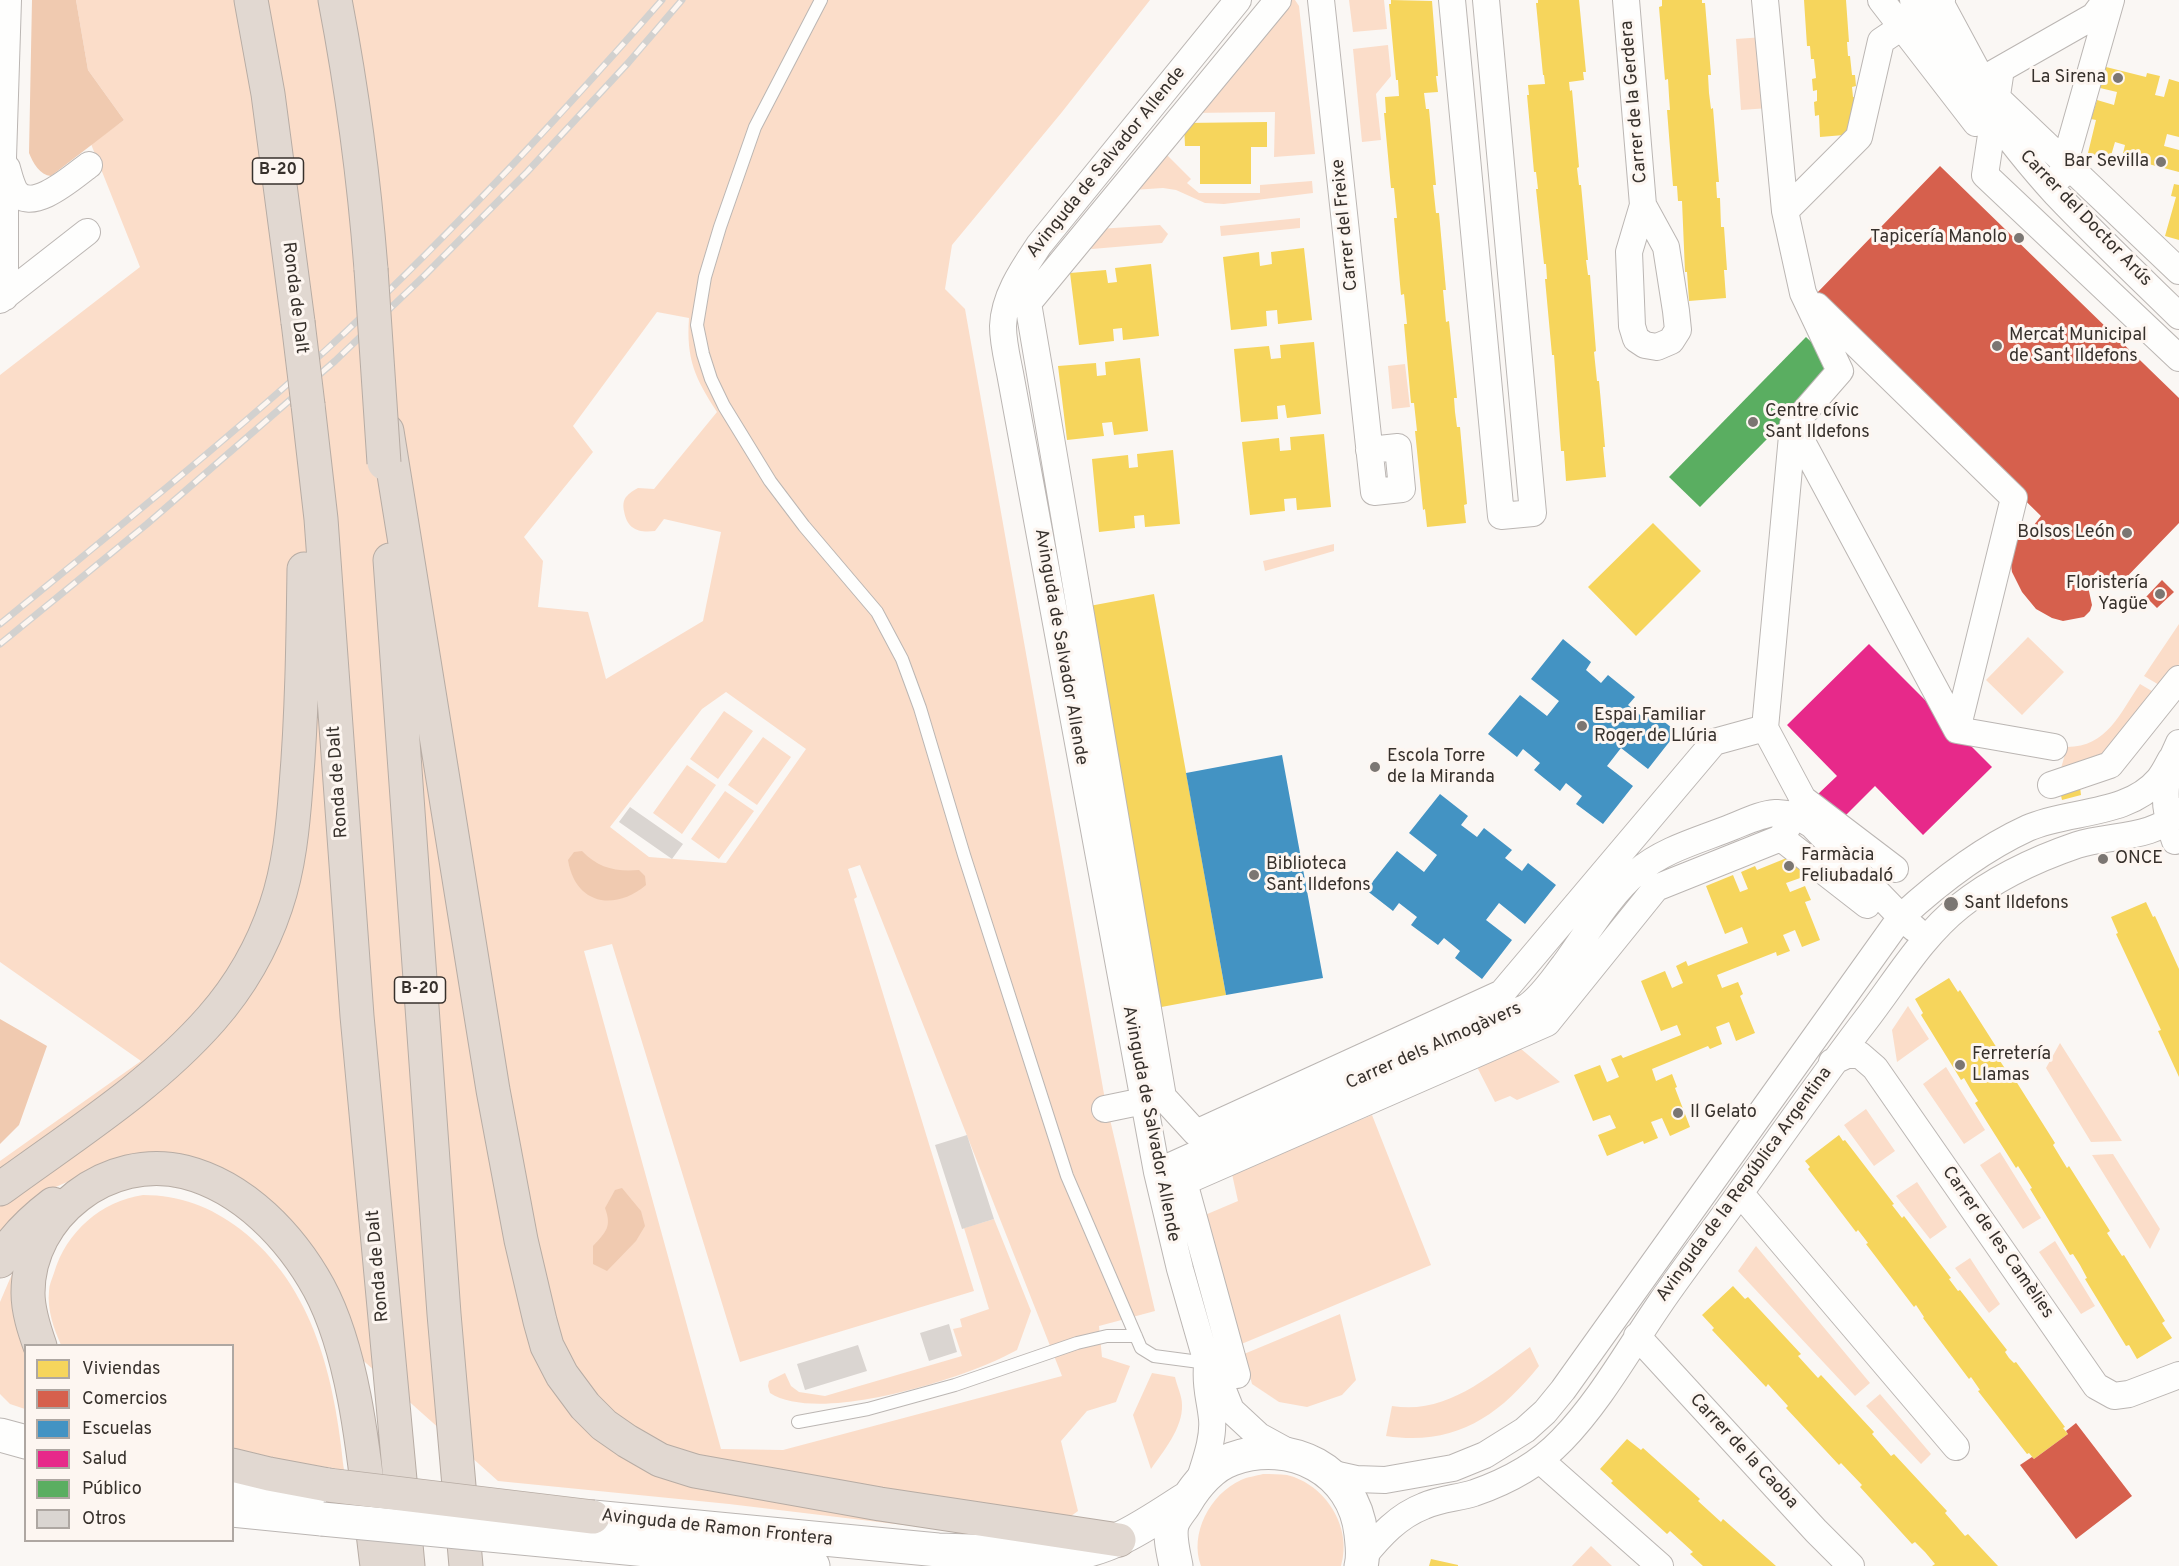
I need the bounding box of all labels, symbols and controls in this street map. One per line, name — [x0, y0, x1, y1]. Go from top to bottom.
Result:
street label: Carrer de la Gerdera — [1617, 20, 1653, 184]
street label: Avinguda de Salvador Allende — [1023, 63, 1191, 263]
place label: La Sirena — [2031, 67, 2106, 89]
marker: La Sirena — [2111, 71, 2125, 85]
street label: Carrer del Doctor Arús — [2014, 146, 2156, 292]
place label: Bar Sevilla — [2064, 151, 2149, 173]
marker: Bar Sevilla — [2154, 155, 2168, 169]
road number: B-20 — [252, 158, 304, 184]
street label: Carrer del Freixe — [1328, 158, 1364, 292]
place label: Tapicería Manolo — [1870, 227, 2007, 249]
marker: Tapicería Manolo — [2012, 231, 2026, 245]
street label: Ronda de Dalt — [276, 241, 312, 355]
place label: Mercat Municipal de Sant Ildefons — [2009, 325, 2147, 368]
marker: Mercat Municipal de Sant Ildefons — [1990, 339, 2004, 353]
place label: Centre cívic Sant Ildefons — [1765, 401, 1870, 444]
marker: Centre cívic Sant Ildefons — [1746, 415, 1760, 429]
place label: Bolsos León — [2017, 522, 2115, 544]
marker: Bolsos León — [2120, 526, 2134, 540]
street label: Avinguda de Salvador Allende — [1029, 527, 1091, 767]
place label: Floristería Yagüe — [2066, 573, 2148, 616]
marker: Floristería Yagüe — [2153, 587, 2167, 601]
place label: Espai Familiar Roger de Llúria — [1594, 705, 1717, 748]
marker: Espai Familiar Roger de Llúria — [1575, 719, 1589, 733]
street label: Ronda de Dalt — [324, 725, 354, 839]
place label: Escola Torre de la Miranda — [1387, 746, 1495, 789]
marker: Escola Torre de la Miranda — [1368, 760, 1382, 774]
place label: Farmàcia Feliubadaló — [1801, 845, 1893, 888]
place label: ONCE — [2115, 848, 2163, 870]
marker: ONCE — [2096, 852, 2110, 866]
place label: Biblioteca Sant Ildefons — [1266, 854, 1371, 896]
marker: Farmàcia Feliubadaló — [1782, 859, 1796, 873]
marker: Biblioteca Sant Ildefons — [1247, 868, 1261, 882]
place label: Sant Ildefons — [1964, 893, 2069, 915]
marker: Sant Ildefons — [1942, 895, 1960, 913]
road number: B-20 — [394, 977, 446, 1003]
street label: Carrer dels Almogàvers — [1343, 999, 1525, 1095]
street label: Avinguda de Salvador Allende — [1116, 1004, 1184, 1244]
place label: Ferretería Llamas — [1972, 1044, 2051, 1086]
marker: Ferretería Llamas — [1953, 1058, 1967, 1072]
street label: Avinguda de la República Argentina — [1653, 1063, 1837, 1307]
place label: Il Gelato — [1690, 1102, 1757, 1124]
marker: Il Gelato — [1671, 1106, 1685, 1120]
street label: Carrer de les Camèlies — [1936, 1163, 2058, 1323]
street label: Ronda de Dalt — [363, 1209, 395, 1323]
legend — [24, 1344, 234, 1542]
text: Viviendas — [82, 1358, 160, 1381]
text: Comercios — [82, 1388, 168, 1411]
street label: Carrer de la Caoba — [1684, 1390, 1802, 1514]
text: Escuelas — [82, 1418, 152, 1441]
text: Salud — [82, 1448, 127, 1471]
text: Público — [82, 1478, 142, 1501]
street label: Avinguda de Ramon Frontera — [600, 1506, 834, 1552]
text: Otros — [82, 1508, 126, 1531]

